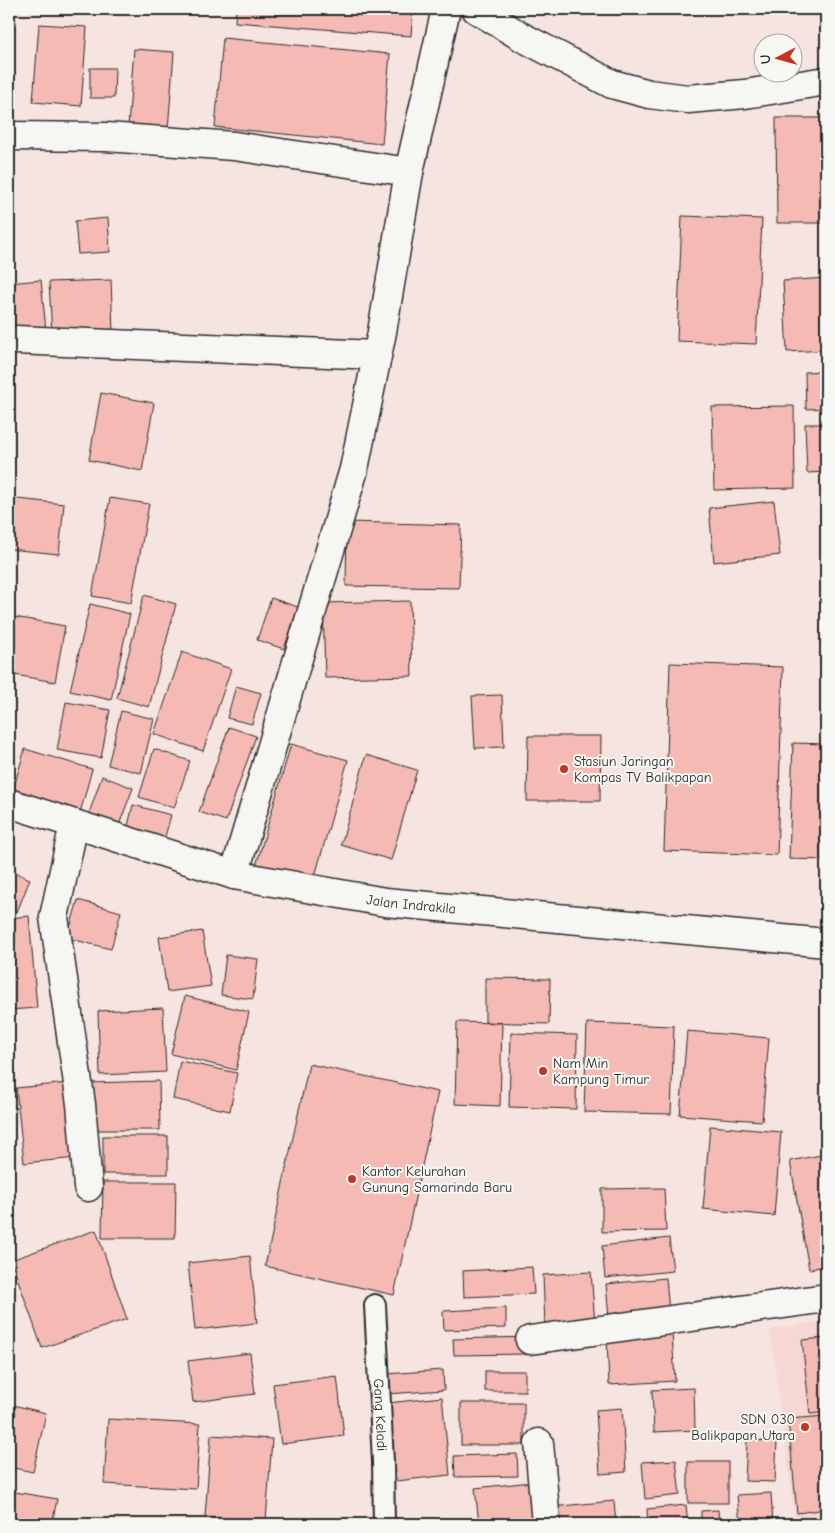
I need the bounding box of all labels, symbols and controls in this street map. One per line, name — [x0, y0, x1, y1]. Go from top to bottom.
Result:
north arrow — [752, 32, 802, 82]
text: U — [757, 54, 775, 65]
place label: Stasiun Jaringan Kompas TV Balikpapan — [574, 753, 711, 786]
marker: Stasiun Jaringan Kompas TV Balikpapan — [558, 763, 570, 775]
street label: Jalan Indrakila — [365, 890, 457, 917]
place label: Nam Min Kampung Timur — [553, 1055, 649, 1088]
marker: Nam Min Kampung Timur — [537, 1065, 549, 1077]
place label: Kantor Kelurahan Gunung Samarinda Baru — [362, 1163, 512, 1196]
marker: Kantor Kelurahan Gunung Samarinda Baru — [346, 1173, 358, 1185]
street label: Gang Keladi — [370, 1378, 391, 1452]
place label: SDN 030 Balikpapan Utara — [691, 1411, 795, 1444]
marker: SDN 030 Balikpapan Utara — [799, 1421, 811, 1433]

